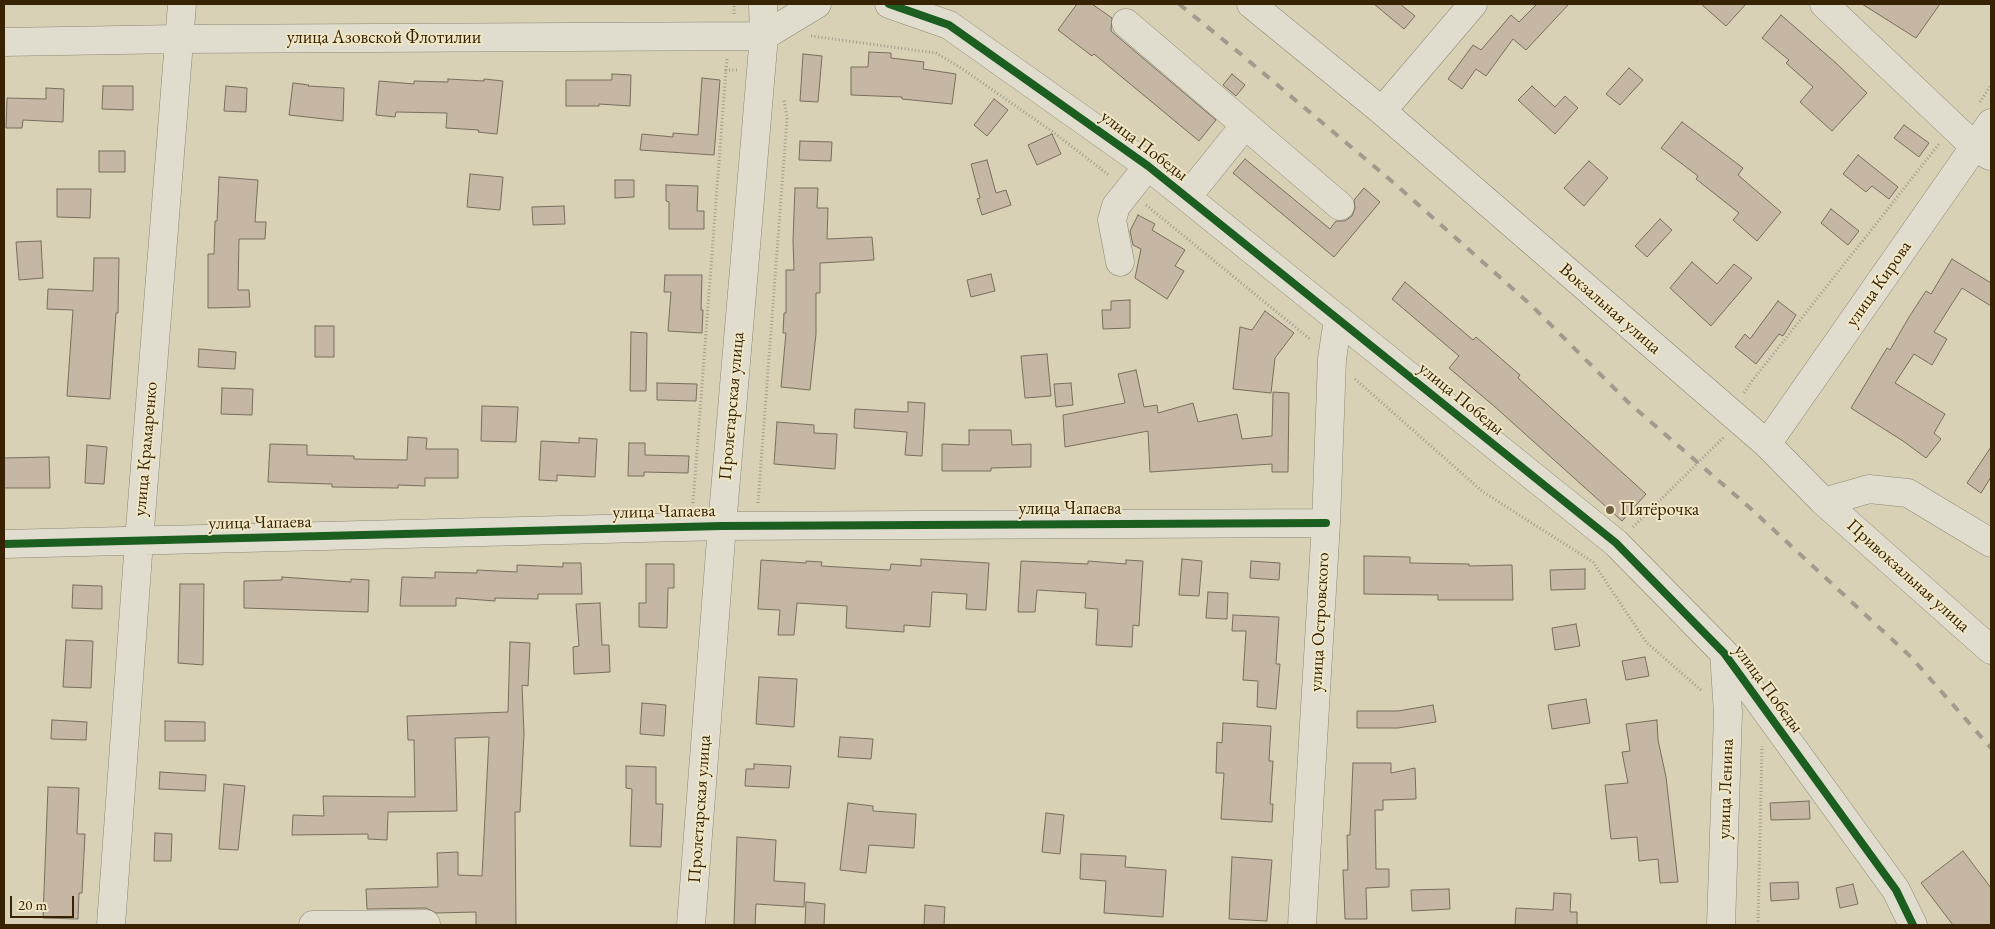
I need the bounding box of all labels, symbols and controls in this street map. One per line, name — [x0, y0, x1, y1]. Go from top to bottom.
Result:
street label: улица Азовской Флотилии — [287, 27, 481, 49]
street label: улица Победы — [1096, 106, 1192, 186]
street label: улица Кирова — [1841, 237, 1917, 331]
street label: Вокзальная улица — [1555, 259, 1665, 359]
street label: Пролетарская улица — [715, 331, 749, 481]
street label: улица Победы — [1414, 358, 1508, 440]
street label: улица Крамаренко — [129, 381, 163, 517]
street label: улица Чапаева — [1018, 498, 1122, 520]
place label: Пятёрочка — [1620, 499, 1699, 521]
street label: улица Чапаева — [612, 500, 716, 524]
marker: Пятёрочка — [1604, 504, 1616, 516]
street label: улица Чапаева — [208, 511, 312, 535]
street label: Привокзальная улица — [1842, 515, 1974, 637]
street label: улица Островского — [1306, 552, 1334, 692]
street label: улица Победы — [1729, 641, 1807, 737]
street label: Пролетарская улица — [684, 734, 716, 884]
street label: улица Ленина — [1713, 738, 1739, 840]
scale bar — [12, 886, 76, 918]
text: 20 m — [18, 895, 47, 914]

